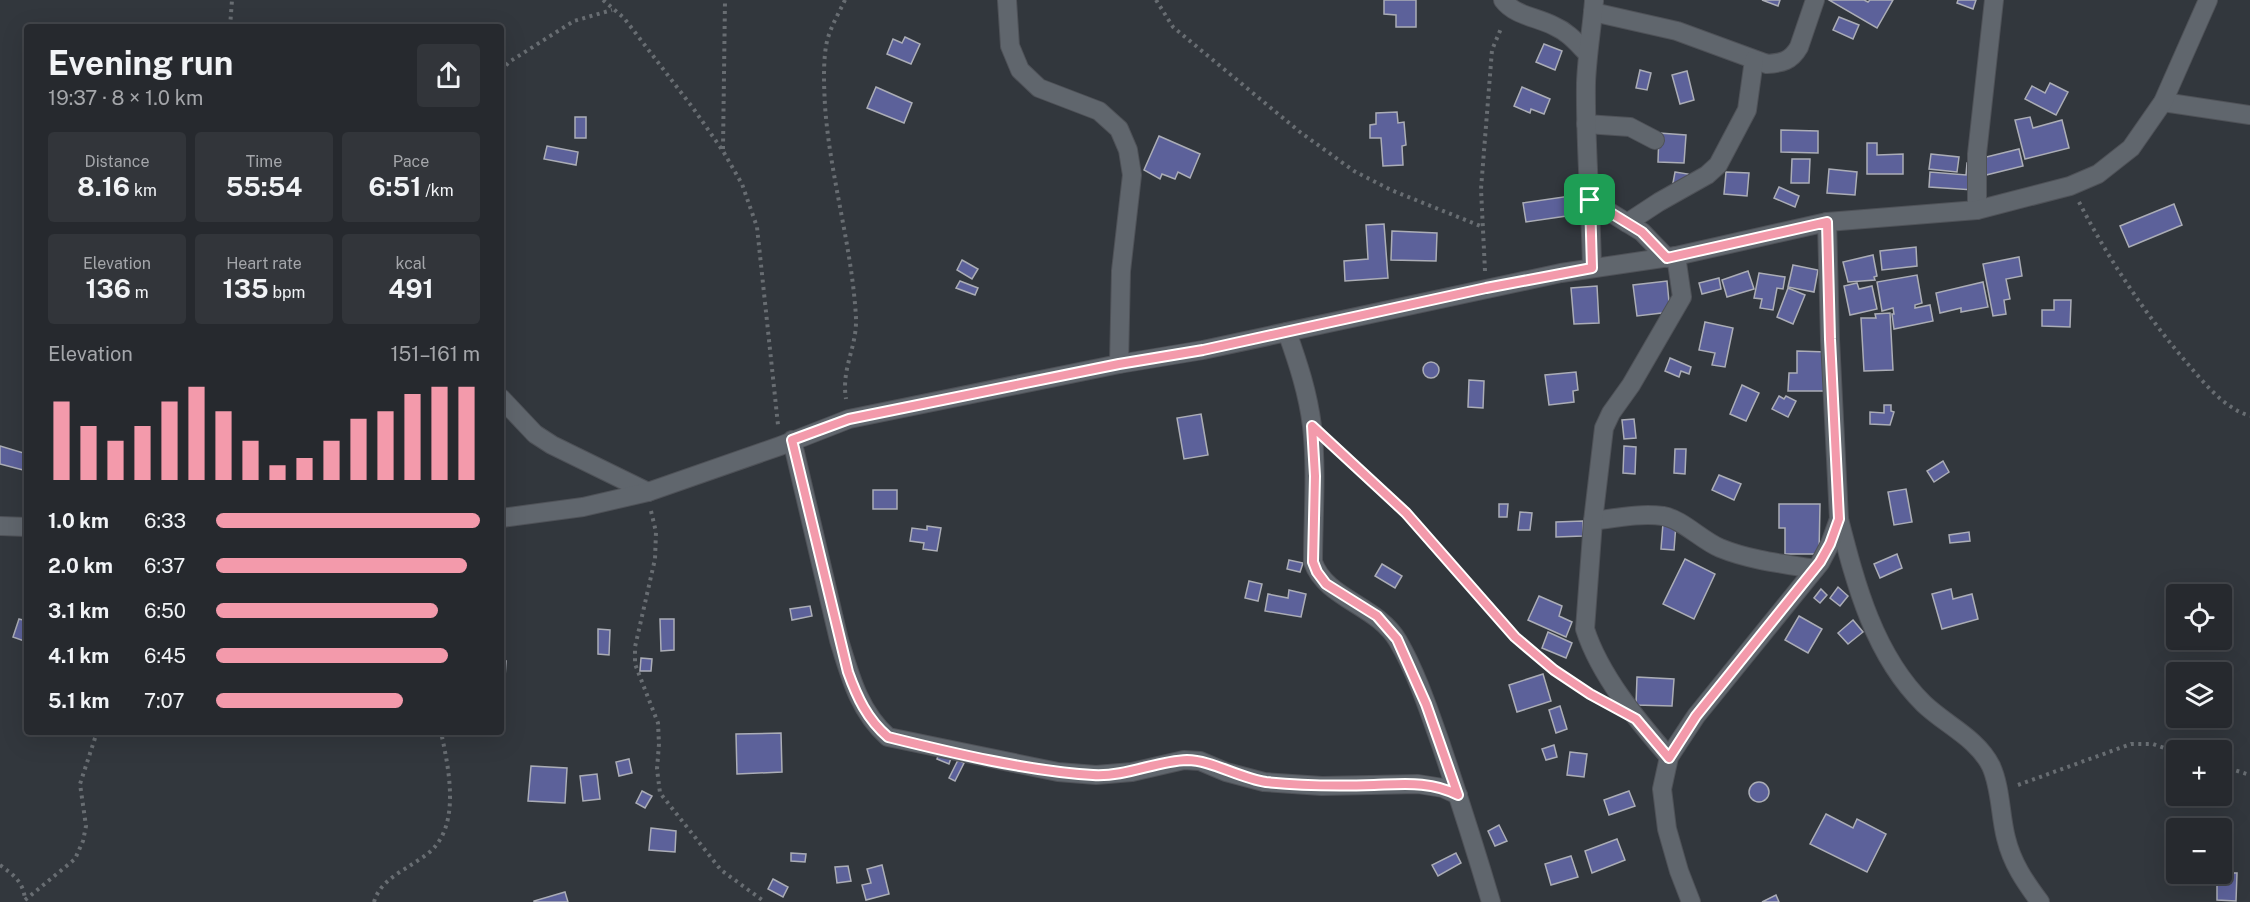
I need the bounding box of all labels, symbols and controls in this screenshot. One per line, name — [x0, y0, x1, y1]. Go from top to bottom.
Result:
text: Evening run — [48, 44, 233, 82]
button: share — [417, 44, 480, 107]
text: 19:37 · 8 × 1.0 km — [48, 86, 203, 110]
text: Distance — [85, 152, 149, 171]
text: Time — [246, 152, 282, 171]
text: Pace — [393, 152, 429, 171]
text: 8.16 — [77, 171, 130, 202]
text: 55:54 — [226, 171, 302, 202]
text: 6:51 — [368, 171, 421, 202]
pin — [1564, 174, 1615, 225]
text: km — [130, 181, 157, 200]
text: /km — [421, 181, 454, 200]
icon: arrive — [1573, 183, 1606, 216]
text: Elevation — [83, 254, 151, 273]
text: Heart rate — [226, 254, 302, 273]
text: kcal — [396, 254, 426, 273]
text: 136 — [85, 273, 131, 304]
text: 135 — [223, 273, 269, 304]
text: 491 — [388, 273, 434, 304]
text: m — [131, 283, 149, 302]
text: bpm — [269, 283, 305, 302]
text: Elevation — [48, 342, 133, 366]
text: 151–161 m — [390, 342, 480, 366]
text: 1.0 km — [48, 509, 109, 533]
text: 6:33 — [144, 509, 186, 533]
text: 2.0 km — [48, 554, 113, 578]
text: 6:37 — [144, 554, 185, 578]
map controls — [2166, 584, 2232, 884]
button: locate — [2166, 584, 2232, 650]
text: 3.1 km — [48, 599, 109, 623]
text: 6:50 — [144, 599, 186, 623]
text: 4.1 km — [48, 644, 109, 668]
text: 6:45 — [144, 644, 186, 668]
button: layers — [2166, 662, 2232, 728]
text: 5.1 km — [48, 689, 109, 713]
text: 7:07 — [144, 689, 184, 713]
button: + — [2166, 740, 2232, 806]
button: − — [2166, 818, 2232, 884]

